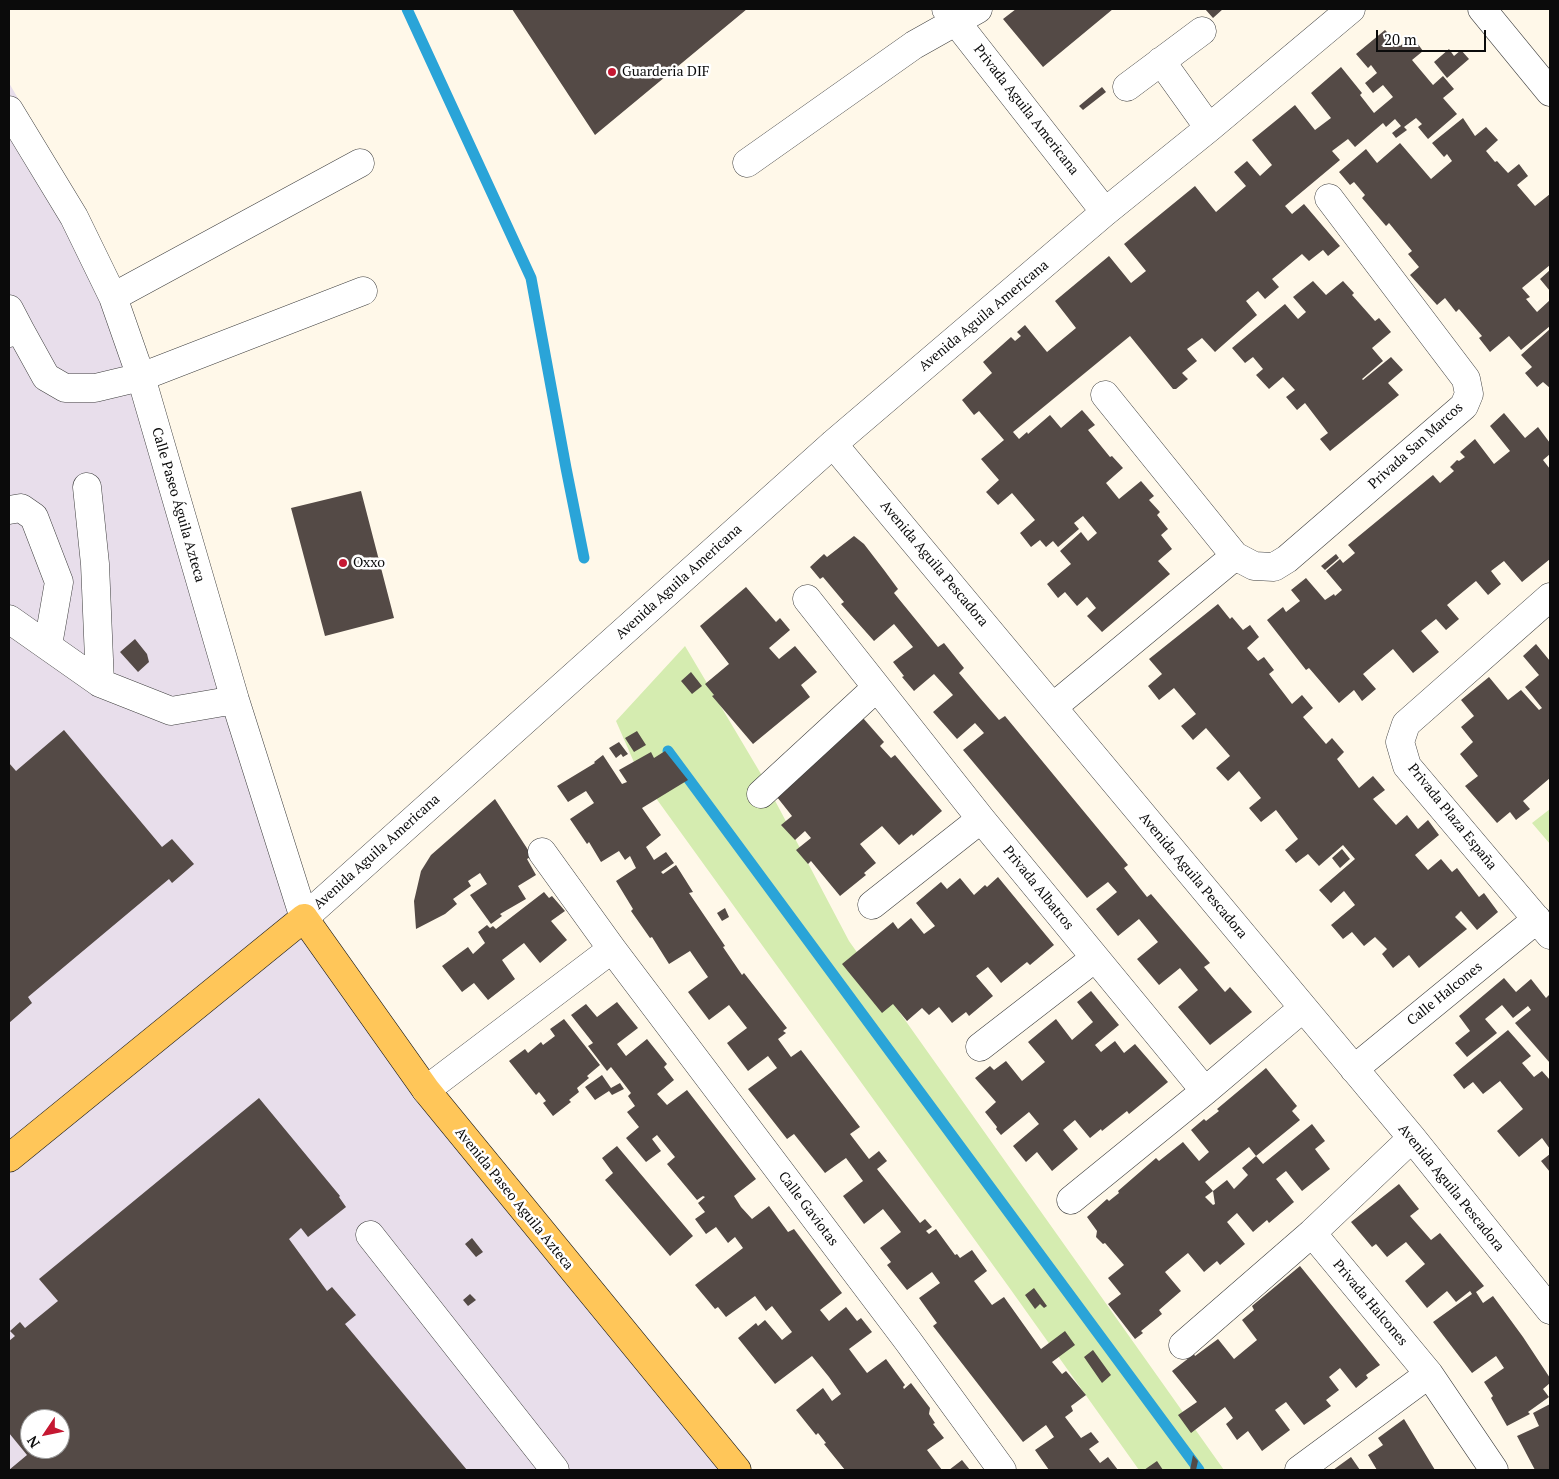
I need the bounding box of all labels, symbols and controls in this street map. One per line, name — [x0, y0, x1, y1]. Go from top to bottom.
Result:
scale bar — [1379, 20, 1489, 52]
text: 20 m — [1384, 29, 1417, 49]
street label: Privada Aguila Americana — [970, 41, 1082, 179]
place label: Guarderia DIF — [622, 64, 709, 80]
marker: Guarderia DIF — [606, 66, 618, 78]
street label: Avenida Aguila Americana — [916, 257, 1052, 375]
street label: Privada San Marcos — [1365, 399, 1467, 493]
street label: Calle Paseo Águila Azteca — [148, 426, 208, 584]
street label: Avenida Aguila Pescadora — [876, 498, 992, 630]
street label: Avenida Aguila Americana — [613, 521, 745, 643]
place label: Oxxo — [353, 555, 385, 571]
marker: Oxxo — [337, 557, 349, 569]
street label: Privada Plaza España — [1404, 760, 1500, 874]
street label: Avenida Aguila Americana — [311, 791, 443, 913]
street label: Avenida Aguila Pescadora — [1135, 810, 1251, 942]
street label: Privada Albatros — [999, 843, 1077, 933]
street label: Calle Halcones — [1404, 959, 1486, 1029]
street label: Avenida Aguila Pescadora — [1394, 1121, 1508, 1255]
street label: Avenida Paseo Aguila Azteca — [451, 1124, 577, 1274]
street label: Calle Gaviotas — [775, 1168, 841, 1250]
street label: Privada Halcones — [1329, 1257, 1411, 1349]
north arrow — [20, 1409, 70, 1459]
text: N — [22, 1432, 44, 1452]

